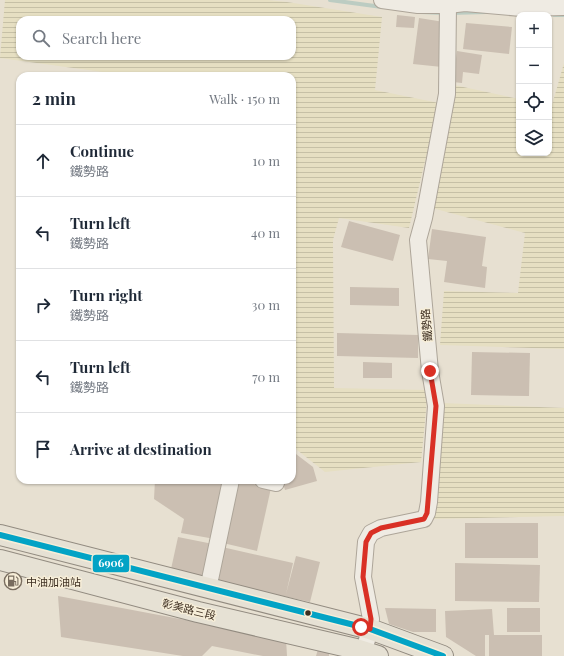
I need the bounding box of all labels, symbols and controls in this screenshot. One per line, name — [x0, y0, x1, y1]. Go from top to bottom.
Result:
map controls — [516, 12, 552, 156]
button: + — [516, 12, 552, 48]
search box — [16, 16, 296, 60]
icon: search — [30, 27, 52, 49]
text: Search here — [62, 28, 141, 48]
button: − — [516, 48, 552, 84]
button: locate — [516, 84, 552, 120]
text: 2 min — [32, 87, 76, 109]
text: Walk · 150 m — [209, 90, 280, 107]
button: layers — [516, 120, 552, 156]
text: Continue — [70, 141, 134, 161]
icon: ahead — [32, 150, 54, 172]
text: 10 m — [253, 152, 280, 169]
text: 鐵勢路 — [70, 162, 109, 179]
text: Turn left — [70, 213, 131, 233]
icon: left — [32, 222, 54, 244]
text: 40 m — [251, 224, 280, 241]
text: 鐵勢路 — [70, 234, 109, 251]
text: Turn right — [70, 285, 143, 305]
icon: right — [32, 294, 54, 316]
text: 30 m — [252, 296, 280, 313]
text: 鐵勢路 — [70, 306, 109, 323]
street label: 鐵勢路 — [417, 308, 435, 342]
text: Turn left — [70, 357, 131, 377]
route end — [421, 362, 439, 380]
icon: left — [32, 366, 54, 388]
text: 70 m — [252, 368, 280, 385]
text: 鐵勢路 — [70, 378, 109, 395]
icon: arrive — [32, 438, 54, 460]
text: Arrive at destination — [70, 439, 212, 459]
line badge: 6906 — [92, 554, 130, 573]
text: 6906 — [98, 555, 124, 570]
fuel station icon: 中油加油站 — [3, 571, 23, 591]
place label: 中油加油站 — [26, 574, 81, 589]
street label: 彰美路三段 — [161, 595, 217, 623]
unlabelled marker — [303, 608, 313, 618]
route start — [352, 618, 370, 636]

